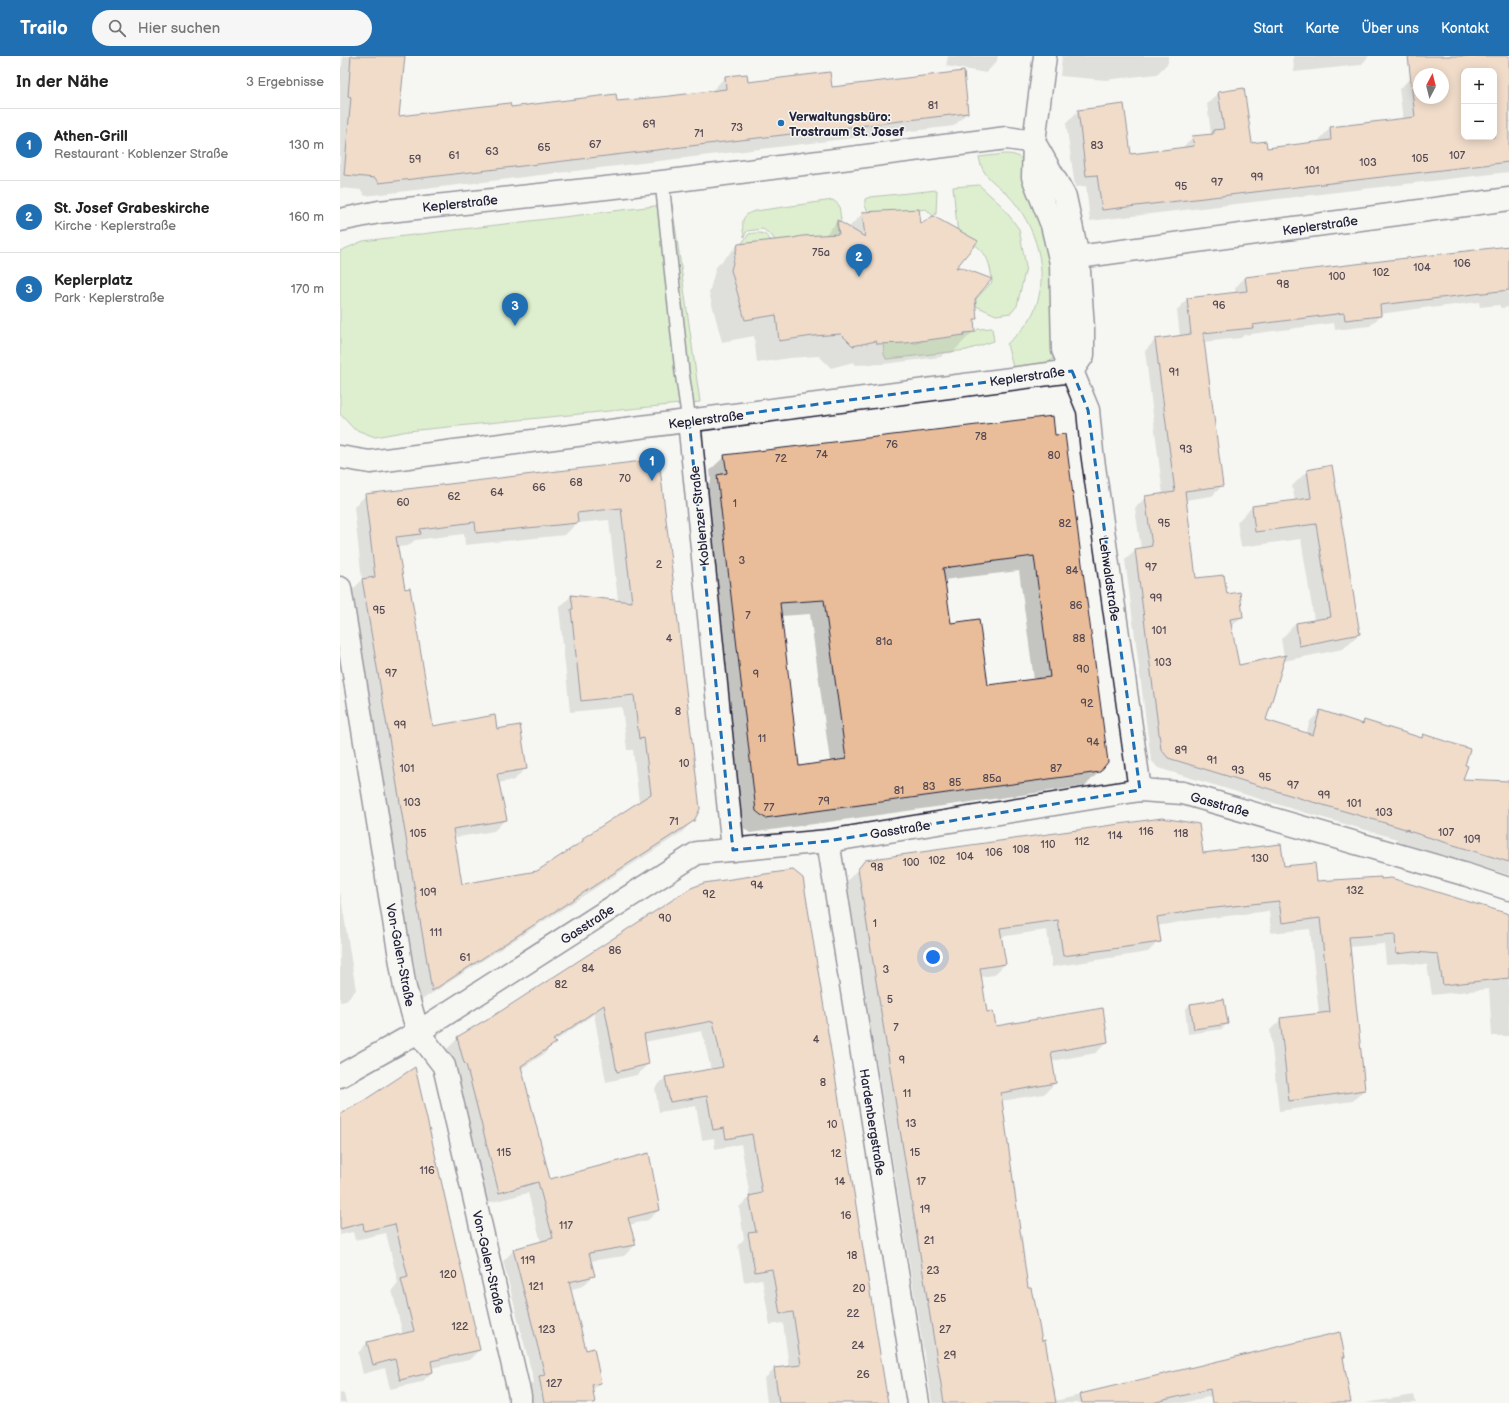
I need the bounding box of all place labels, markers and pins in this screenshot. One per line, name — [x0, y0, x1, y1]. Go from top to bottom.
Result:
place label: Verwaltungsbüro: Trostraum St. Josef — [789, 109, 905, 140]
marker: Verwaltungsbüro: Trostraum St. Josef — [776, 118, 786, 128]
pin: 2 — [846, 244, 872, 277]
pin: 3 — [502, 293, 528, 326]
pin: 1 — [639, 448, 665, 481]

